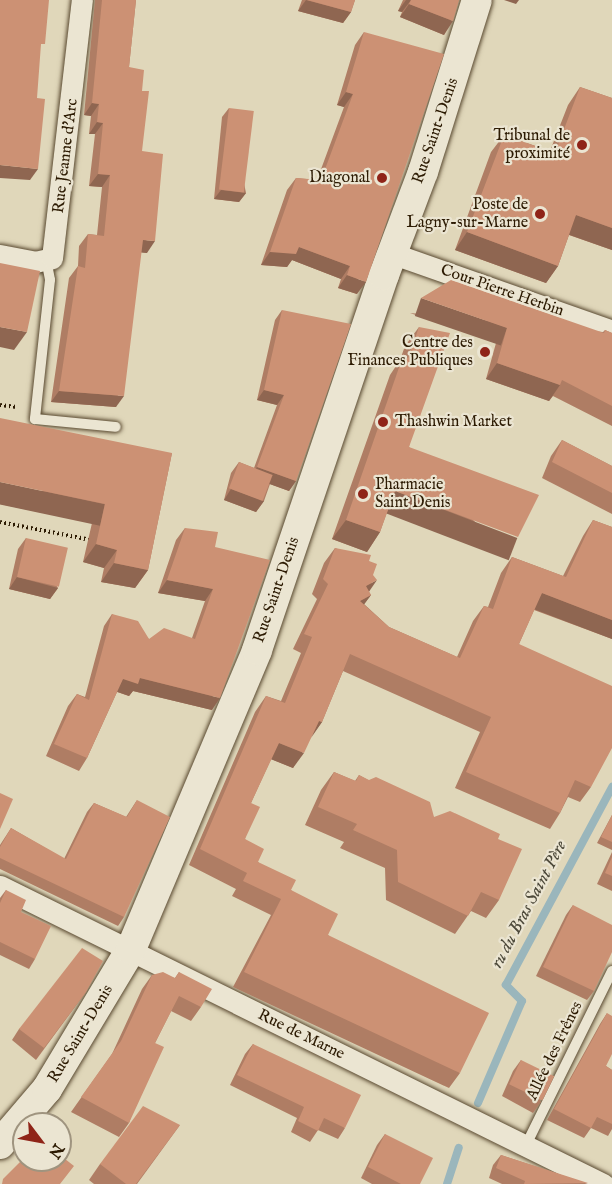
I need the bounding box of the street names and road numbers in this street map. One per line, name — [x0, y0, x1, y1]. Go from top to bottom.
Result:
street label: Rue Saint-Denis — [409, 76, 463, 186]
street label: Rue Jeanne d'Arc — [49, 98, 83, 214]
street label: Cour Pierre Herbin — [438, 261, 566, 321]
street label: Rue Saint-Denis — [250, 535, 304, 645]
street label: Rue Saint-Denis — [44, 982, 118, 1086]
street label: Allée des Frênes — [523, 999, 587, 1103]
street label: Rue de Marne — [254, 1006, 348, 1064]

